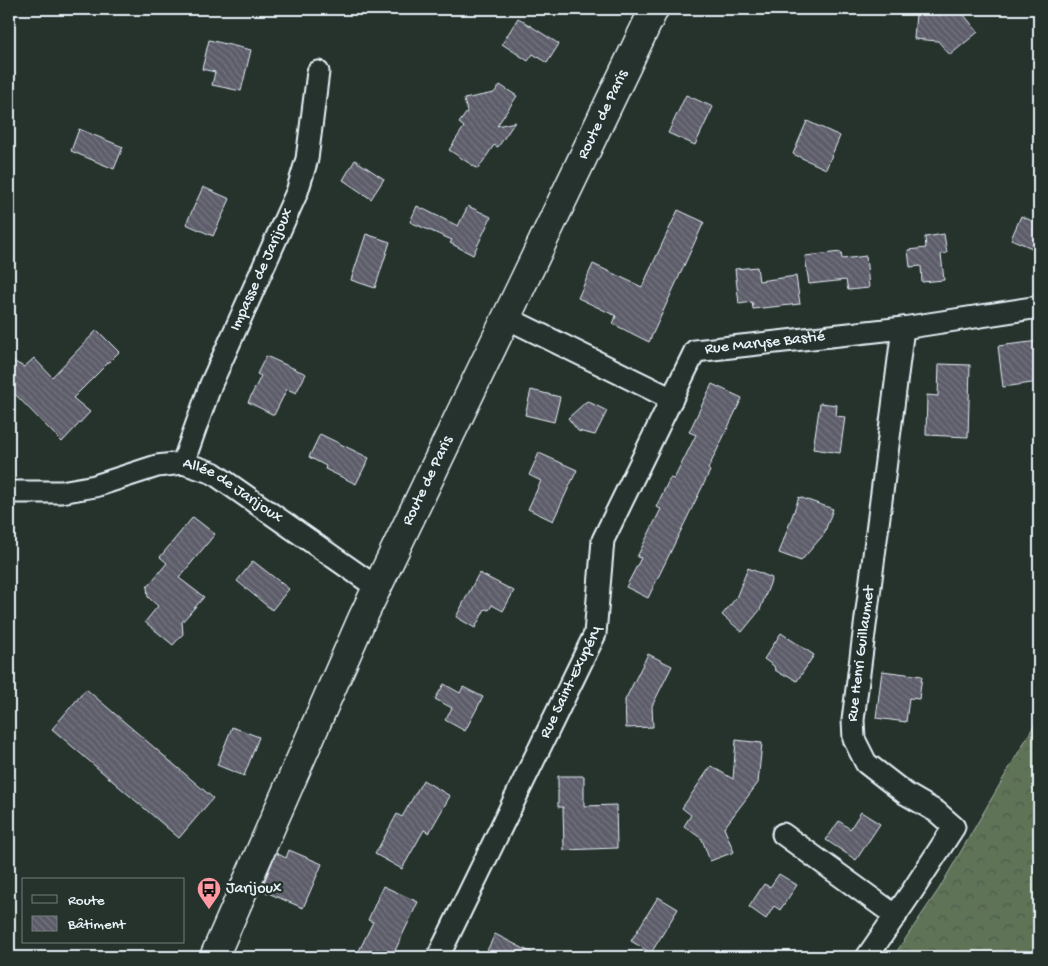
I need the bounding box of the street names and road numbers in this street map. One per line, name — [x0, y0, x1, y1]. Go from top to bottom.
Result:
street label: Route de Paris — [574, 66, 633, 163]
street label: Impasse de Jarijoux — [226, 205, 298, 334]
street label: Rue Maryse Bastié — [704, 327, 827, 359]
street label: Route de Paris — [399, 432, 458, 529]
street label: Allée de Jarijoux — [180, 454, 286, 528]
street label: Rue Henri Guillaumet — [843, 584, 880, 723]
street label: Rue Saint-Exupéry — [536, 626, 605, 742]

